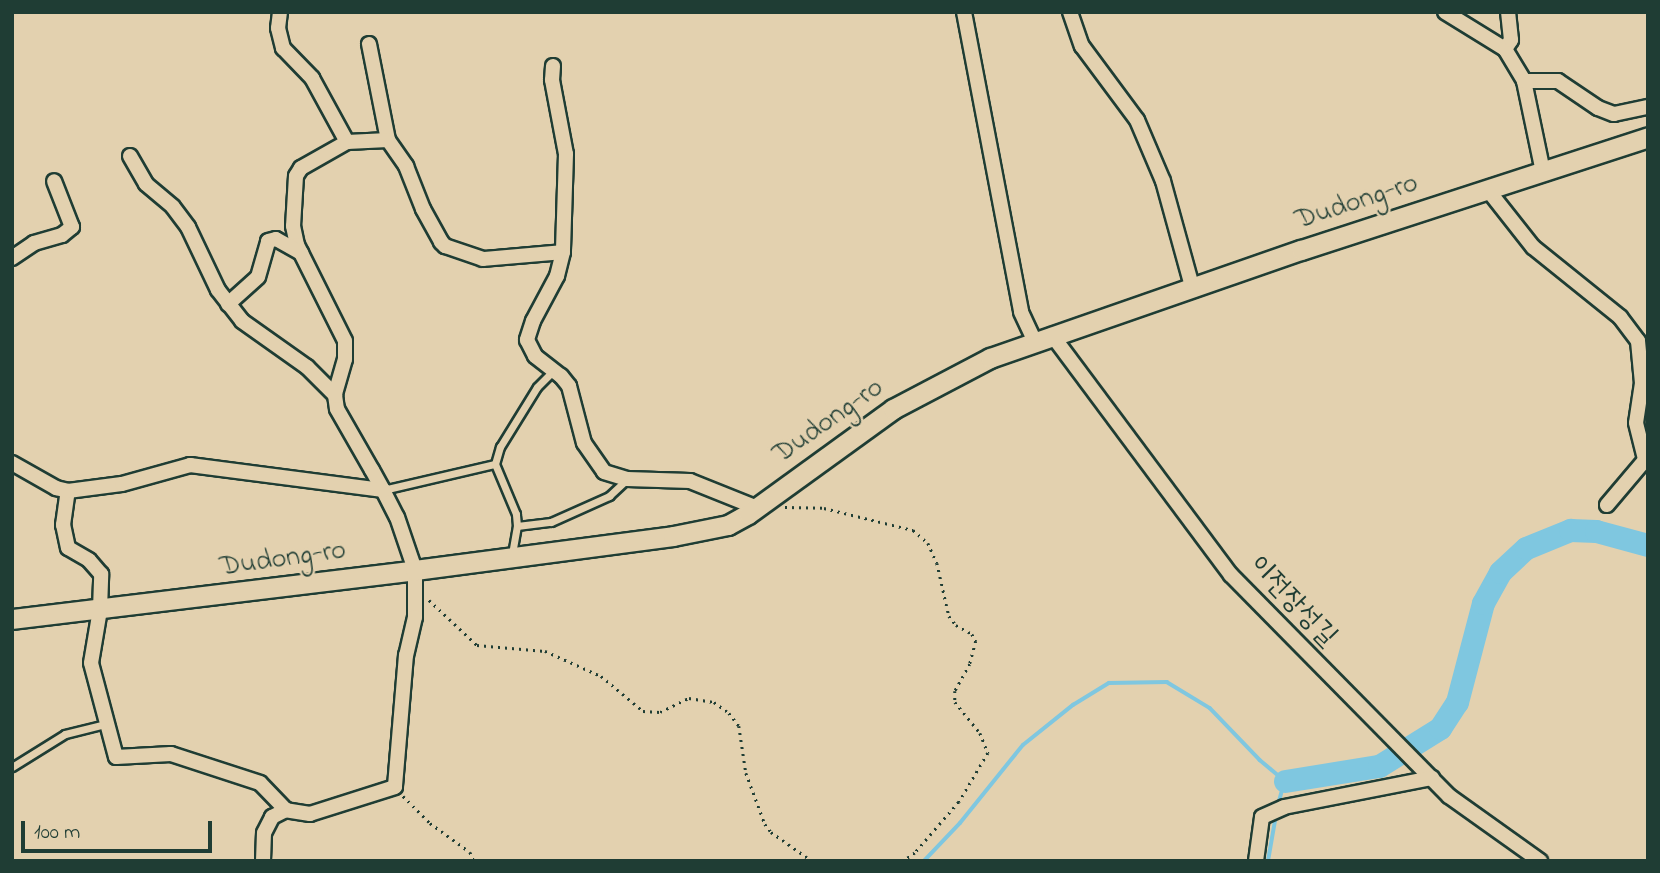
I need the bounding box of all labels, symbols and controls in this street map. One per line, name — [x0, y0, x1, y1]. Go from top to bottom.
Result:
street label: Dudong-ro — [1291, 167, 1423, 239]
street label: Dudong-ro — [767, 372, 891, 472]
street label: Dudong-ro — [218, 535, 348, 585]
street label: 이전장성길 — [1241, 550, 1343, 654]
scale bar — [24, 806, 215, 850]
text: 100 m — [34, 818, 80, 848]

